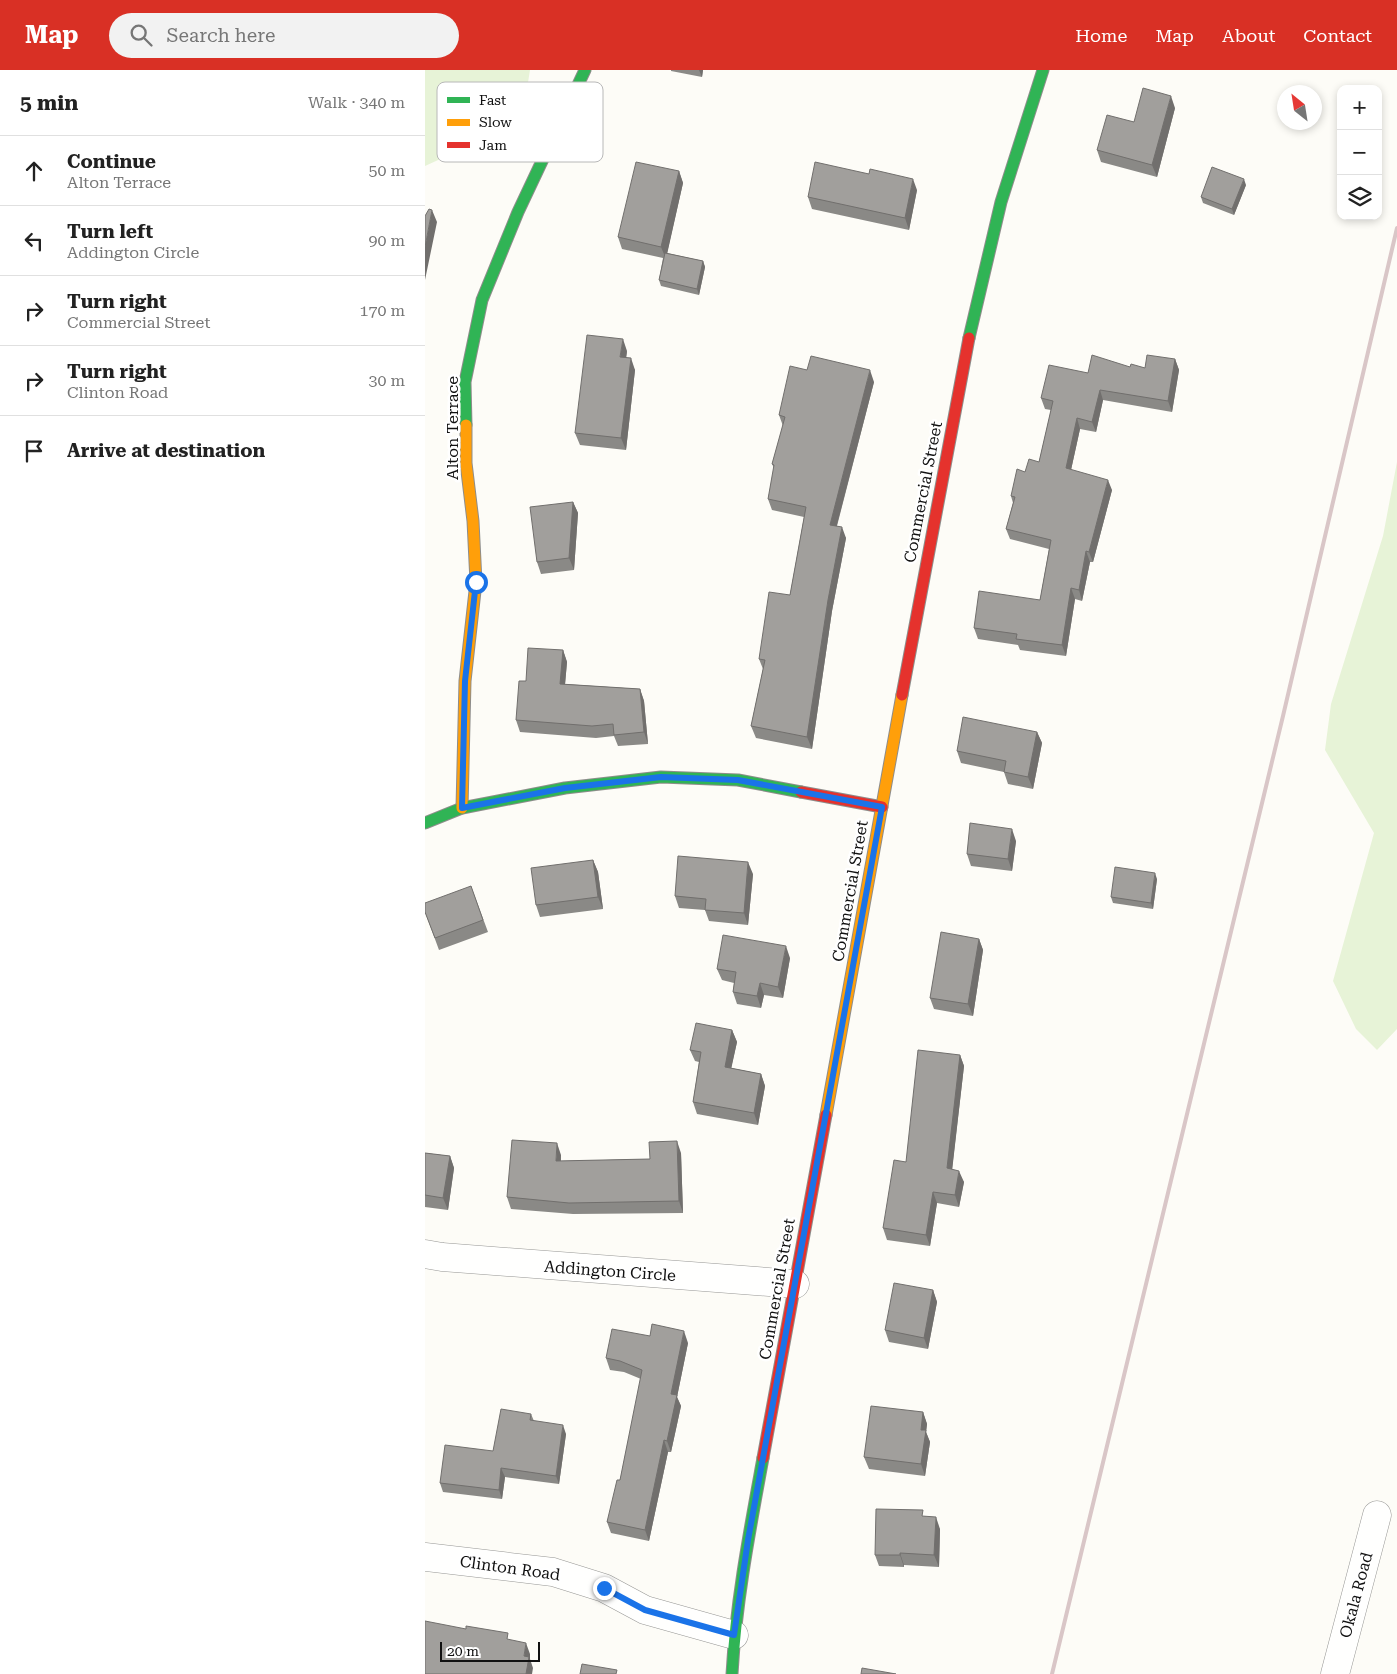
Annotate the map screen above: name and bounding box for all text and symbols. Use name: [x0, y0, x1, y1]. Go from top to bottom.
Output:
search box: [109, 13, 459, 58]
text: Map: [25, 21, 79, 49]
icon: search: [127, 21, 155, 49]
text: Search here: [167, 24, 275, 47]
text: Home: [1075, 25, 1127, 46]
text: Map: [1155, 25, 1194, 46]
text: About: [1222, 25, 1275, 46]
text: Contact: [1303, 25, 1372, 46]
legend: [437, 82, 603, 162]
north arrow: [1277, 85, 1322, 130]
map controls: [1337, 85, 1382, 220]
button: +: [1337, 85, 1382, 130]
text: 5 min: [20, 91, 78, 115]
text: Fast: [479, 92, 506, 108]
text: Walk · 340 m: [308, 93, 405, 112]
text: Slow: [479, 114, 512, 130]
button: −: [1337, 130, 1382, 175]
text: Jam: [479, 137, 507, 153]
text: Continue: [67, 150, 156, 173]
icon: ahead: [20, 157, 48, 185]
text: 50 m: [368, 161, 405, 180]
text: Alton Terrace: [67, 173, 171, 192]
button: layers: [1337, 175, 1382, 220]
text: Turn left: [67, 220, 153, 243]
icon: left: [20, 227, 48, 255]
text: 90 m: [368, 231, 405, 250]
text: Addington Circle: [67, 243, 199, 262]
text: Turn right: [67, 290, 167, 313]
icon: right: [20, 297, 48, 325]
text: 170 m: [359, 301, 405, 320]
text: Commercial Street: [67, 313, 210, 332]
text: Turn right: [67, 360, 167, 383]
icon: right: [20, 367, 48, 395]
text: 30 m: [368, 371, 405, 390]
street label: Alton Terrace: [443, 376, 462, 480]
text: Clinton Road: [67, 383, 168, 402]
street label: Commercial Street: [900, 420, 946, 564]
icon: arrive: [20, 437, 48, 465]
text: Arrive at destination: [67, 439, 265, 462]
route start: [465, 571, 488, 594]
street label: Commercial Street: [828, 819, 872, 963]
street label: Commercial Street: [755, 1217, 799, 1361]
street label: Addington Circle: [543, 1257, 677, 1285]
street label: Okala Road: [1335, 1550, 1377, 1640]
street label: Clinton Road: [459, 1552, 561, 1584]
route end: [593, 1577, 616, 1600]
scale bar: [440, 1639, 540, 1662]
text: 20 m: [447, 1643, 479, 1659]

